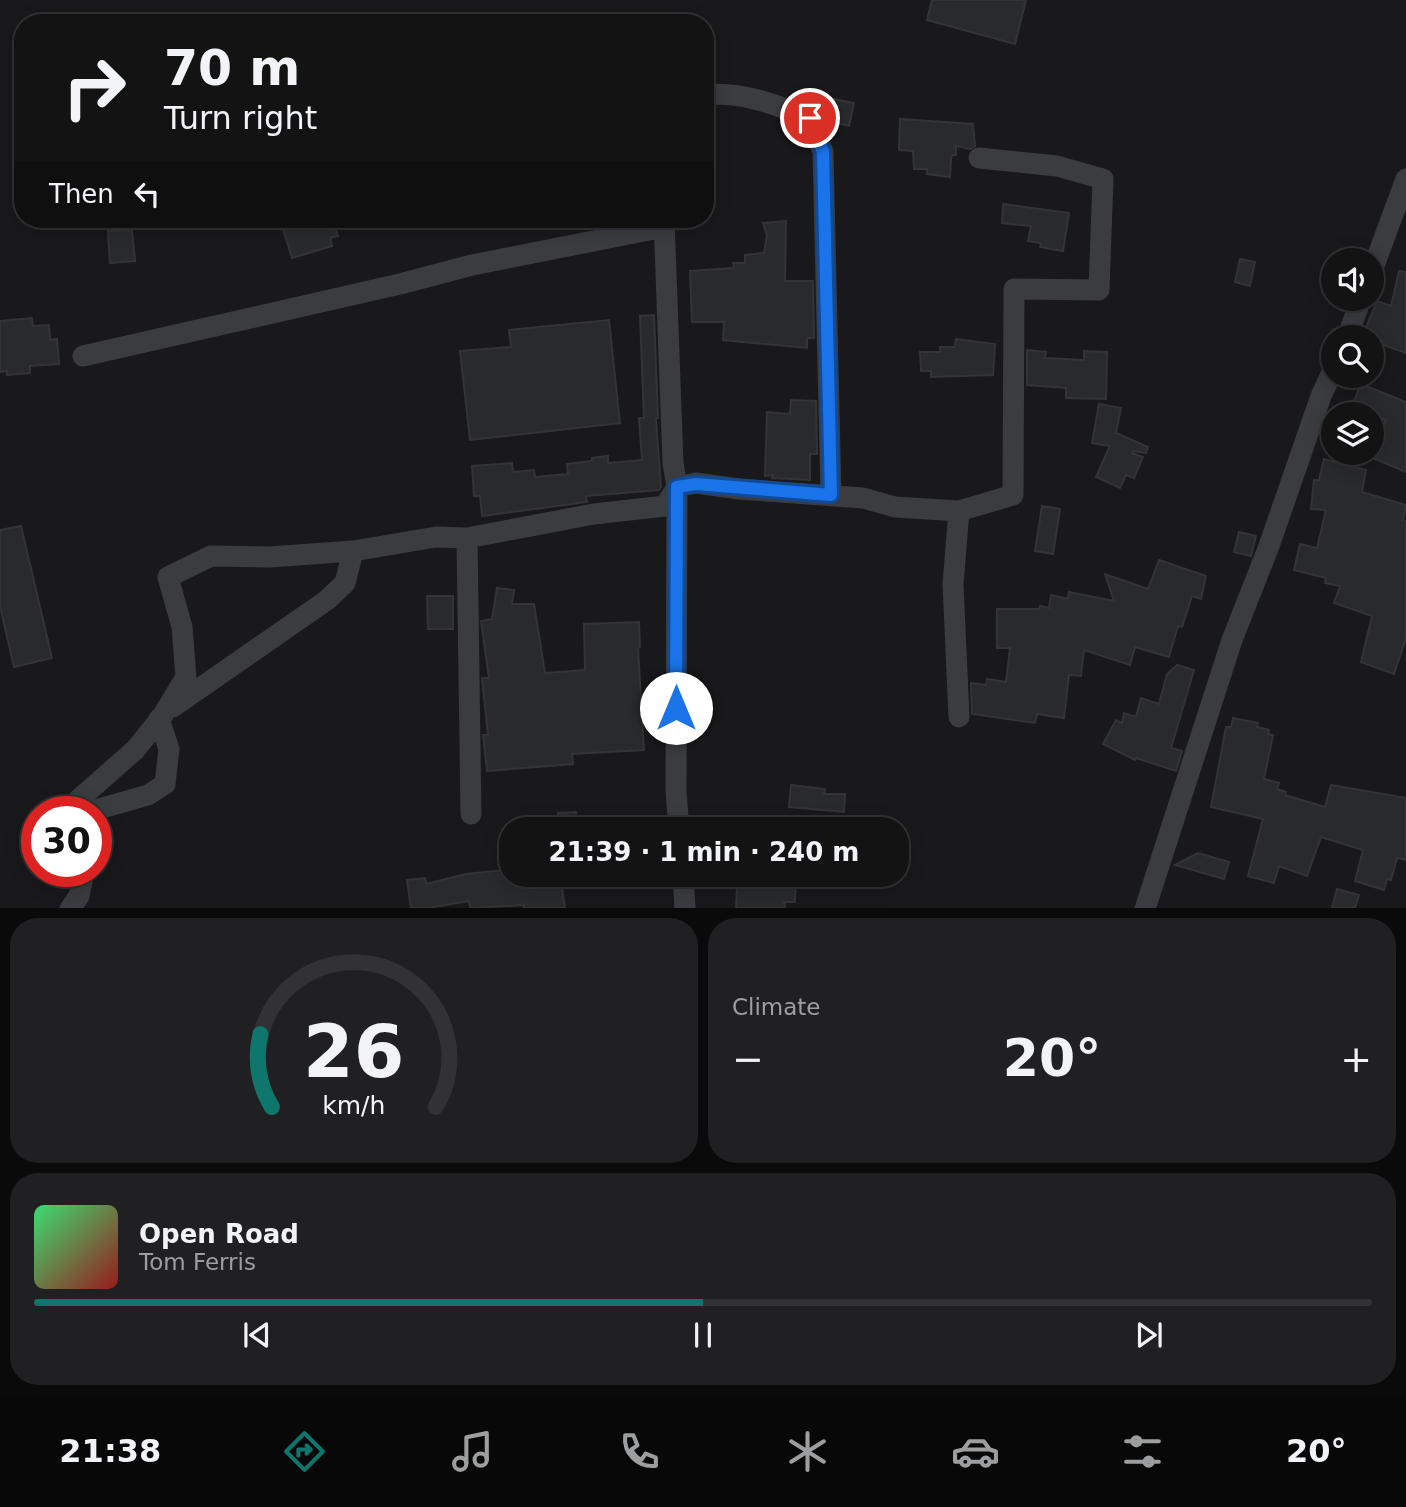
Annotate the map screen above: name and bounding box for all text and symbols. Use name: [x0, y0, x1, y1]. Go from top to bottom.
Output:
text: 70 m: [164, 40, 300, 97]
icon: right: [49, 42, 140, 133]
pin: [780, 88, 840, 148]
text: Turn right: [164, 99, 317, 137]
icon: arrive: [791, 99, 829, 137]
icon: left: [128, 175, 166, 213]
text: Then: [49, 179, 114, 209]
map controls: [1321, 248, 1384, 465]
button: sound: [1321, 248, 1384, 311]
button: search: [1321, 325, 1384, 388]
button: layers: [1321, 402, 1384, 465]
position arrow: [639, 671, 713, 745]
speed limit sign: 30: [21, 796, 112, 887]
text: 21:39 · 1 min · 240 m: [549, 837, 859, 867]
text: Climate: [732, 994, 821, 1020]
text: 26: [303, 1009, 405, 1094]
text: 20°: [1003, 1028, 1101, 1088]
text: −: [732, 1037, 764, 1081]
text: +: [1340, 1037, 1372, 1081]
text: km/h: [322, 1090, 386, 1119]
text: Open Road: [139, 1219, 299, 1249]
text: Tom Ferris: [139, 1249, 256, 1275]
icon: previous: [238, 1316, 276, 1354]
icon: pause: [684, 1316, 722, 1354]
icon: next: [1130, 1316, 1168, 1354]
icon: directions: [280, 1427, 329, 1476]
icon: music: [448, 1427, 497, 1476]
icon: phone: [615, 1427, 664, 1476]
icon: climate: [783, 1427, 832, 1476]
icon: car: [951, 1427, 1000, 1476]
icon: filters: [1118, 1427, 1167, 1476]
text: 21:38: [59, 1432, 161, 1470]
text: 20°: [1286, 1432, 1347, 1470]

